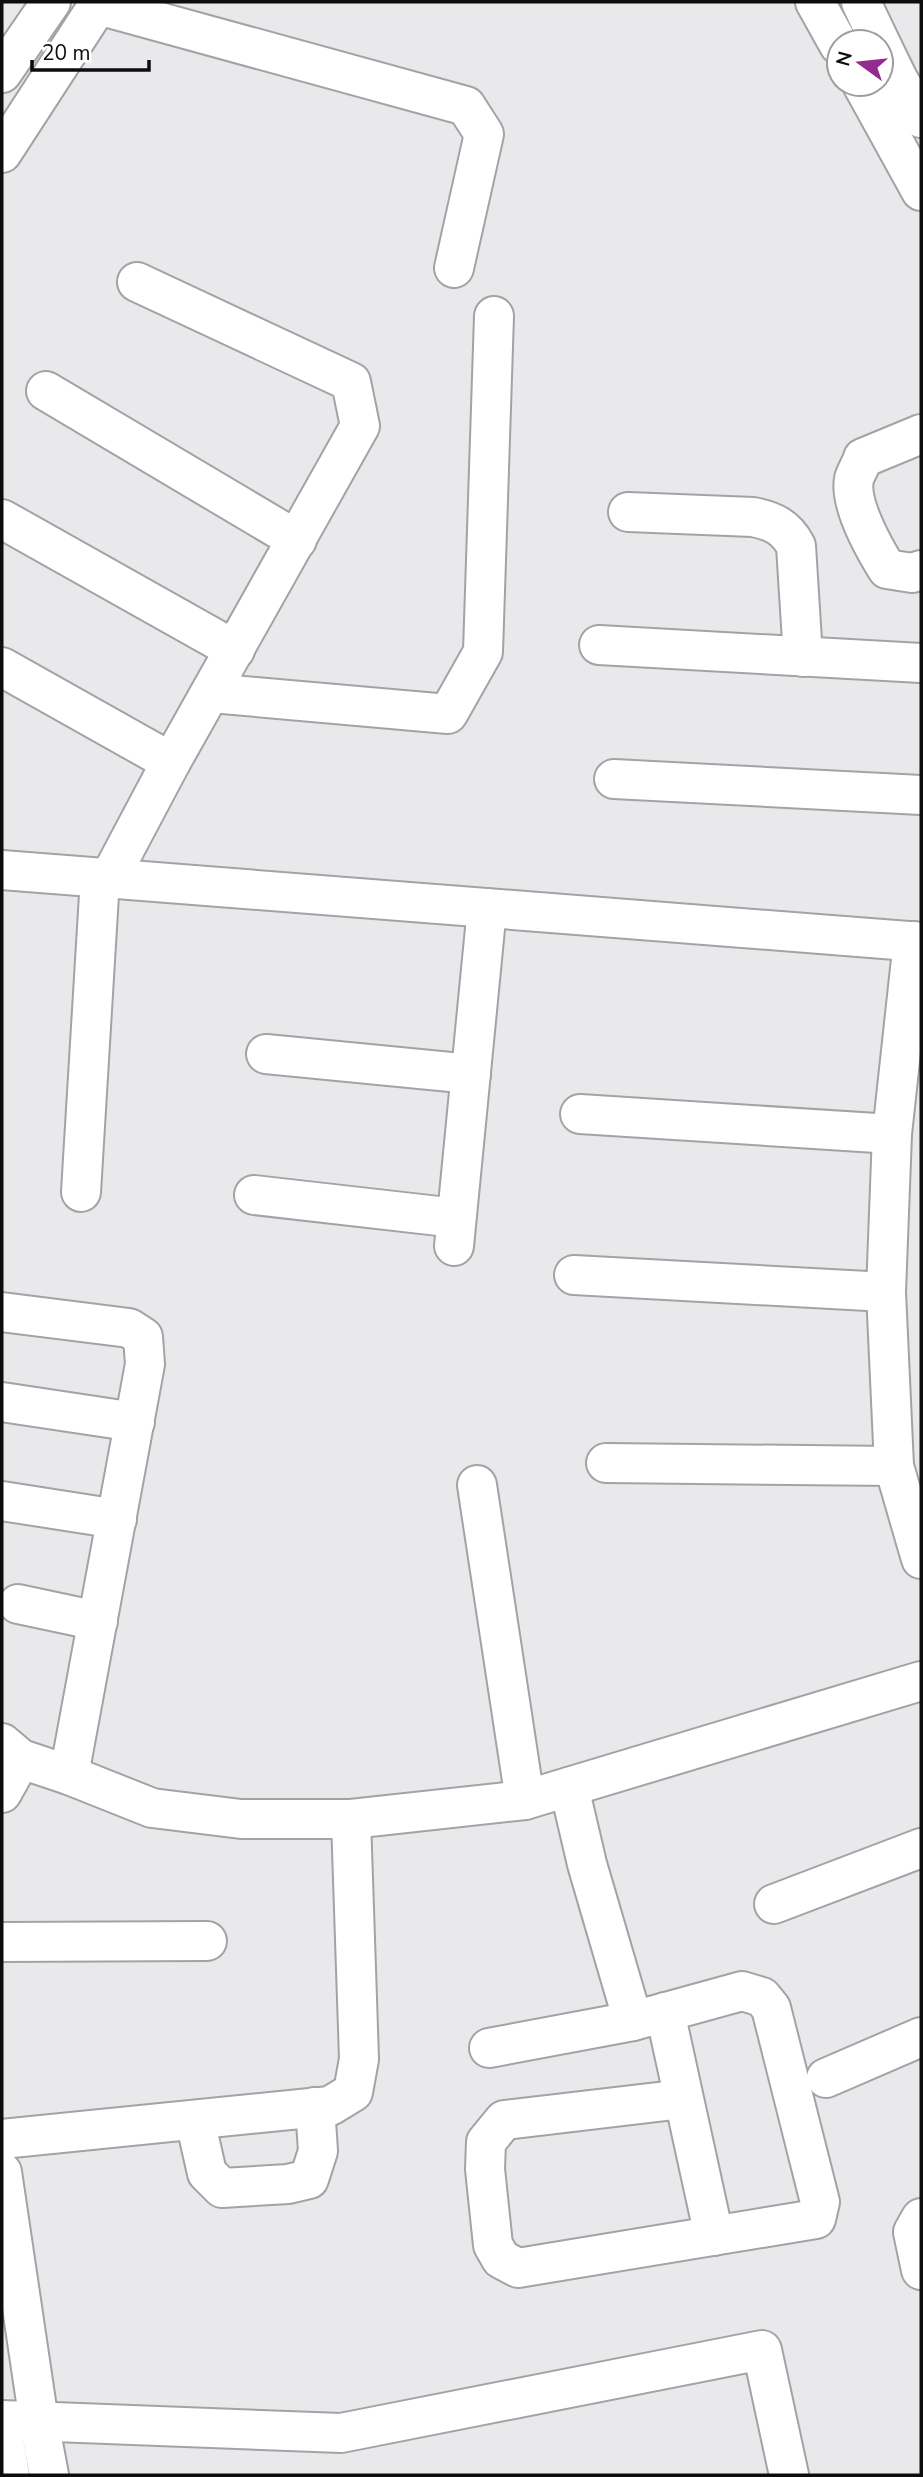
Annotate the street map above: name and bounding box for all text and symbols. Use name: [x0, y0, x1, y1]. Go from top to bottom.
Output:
scale bar: [32, 28, 149, 72]
north arrow: [825, 28, 895, 98]
text: 20 m: [42, 39, 91, 67]
text: N: [830, 49, 859, 69]

